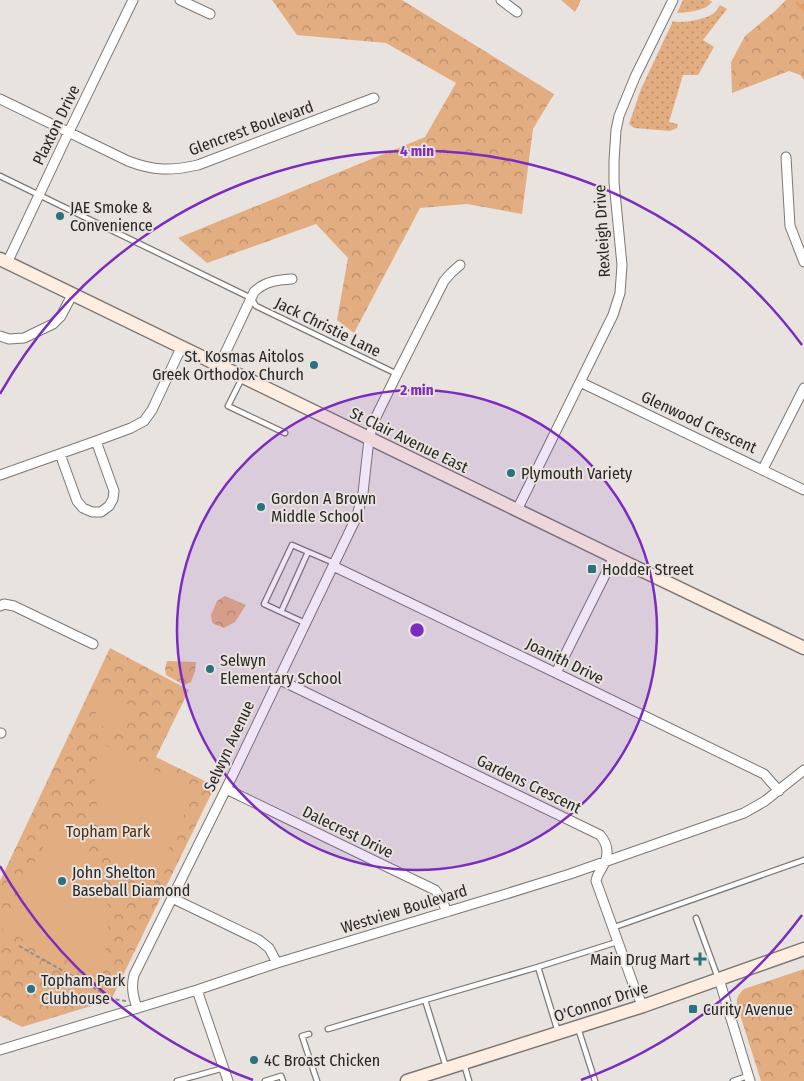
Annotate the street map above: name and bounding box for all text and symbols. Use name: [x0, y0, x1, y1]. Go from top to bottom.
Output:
street label: Plaxton Drive: [28, 82, 84, 168]
street label: Glencrest Boulevard: [186, 97, 316, 159]
text: 4 min: [400, 142, 434, 160]
street label: Rexleigh Drive: [590, 184, 614, 278]
place label: JAE Smoke & Convenience: [70, 198, 153, 235]
marker: JAE Smoke & Convenience: [54, 210, 66, 222]
street label: Jack Christie Lane: [272, 293, 384, 361]
place label: St. Kosmas Aitolos Greek Orthodox Church: [152, 347, 304, 384]
marker: St. Kosmas Aitolos Greek Orthodox Church: [308, 359, 320, 371]
text: 2 min: [399, 381, 434, 399]
street label: Glenwood Crescent: [638, 387, 760, 457]
street label: St Clair Avenue East: [347, 403, 472, 477]
place label: Plymouth Variety: [521, 464, 633, 483]
marker: Plymouth Variety: [505, 467, 517, 479]
place label: Gordon A Brown Middle School: [271, 489, 376, 526]
marker: Gordon A Brown Middle School: [255, 501, 267, 513]
place label: Hodder Street: [602, 560, 695, 579]
marker: Hodder Street: [586, 563, 598, 575]
centre of rings: [408, 621, 426, 639]
street label: Joanith Drive: [523, 634, 607, 688]
place label: Selwyn Elementary School: [220, 651, 342, 688]
marker: Selwyn Elementary School: [204, 663, 216, 675]
street label: Selwyn Avenue: [200, 698, 258, 794]
street label: Gardens Crescent: [474, 751, 585, 818]
street label: Dalecrest Drive: [300, 802, 396, 862]
park label: Topham Park: [66, 822, 151, 841]
place label: John Shelton Baseball Diamond: [72, 863, 190, 900]
marker: John Shelton Baseball Diamond: [56, 875, 68, 887]
street label: Westview Boulevard: [339, 881, 469, 937]
place label: Main Drug Mart: [590, 950, 691, 969]
marker: Main Drug Mart: [694, 953, 706, 965]
place label: Topham Park Clubhouse: [41, 971, 126, 1008]
street label: O'Connor Drive: [551, 978, 651, 1026]
marker: Topham Park Clubhouse: [25, 983, 37, 995]
place label: Curity Avenue: [703, 1000, 793, 1019]
marker: Curity Avenue: [687, 1003, 699, 1015]
place label: 4C Broast Chicken: [264, 1051, 380, 1070]
marker: 4C Broast Chicken: [248, 1054, 260, 1066]

